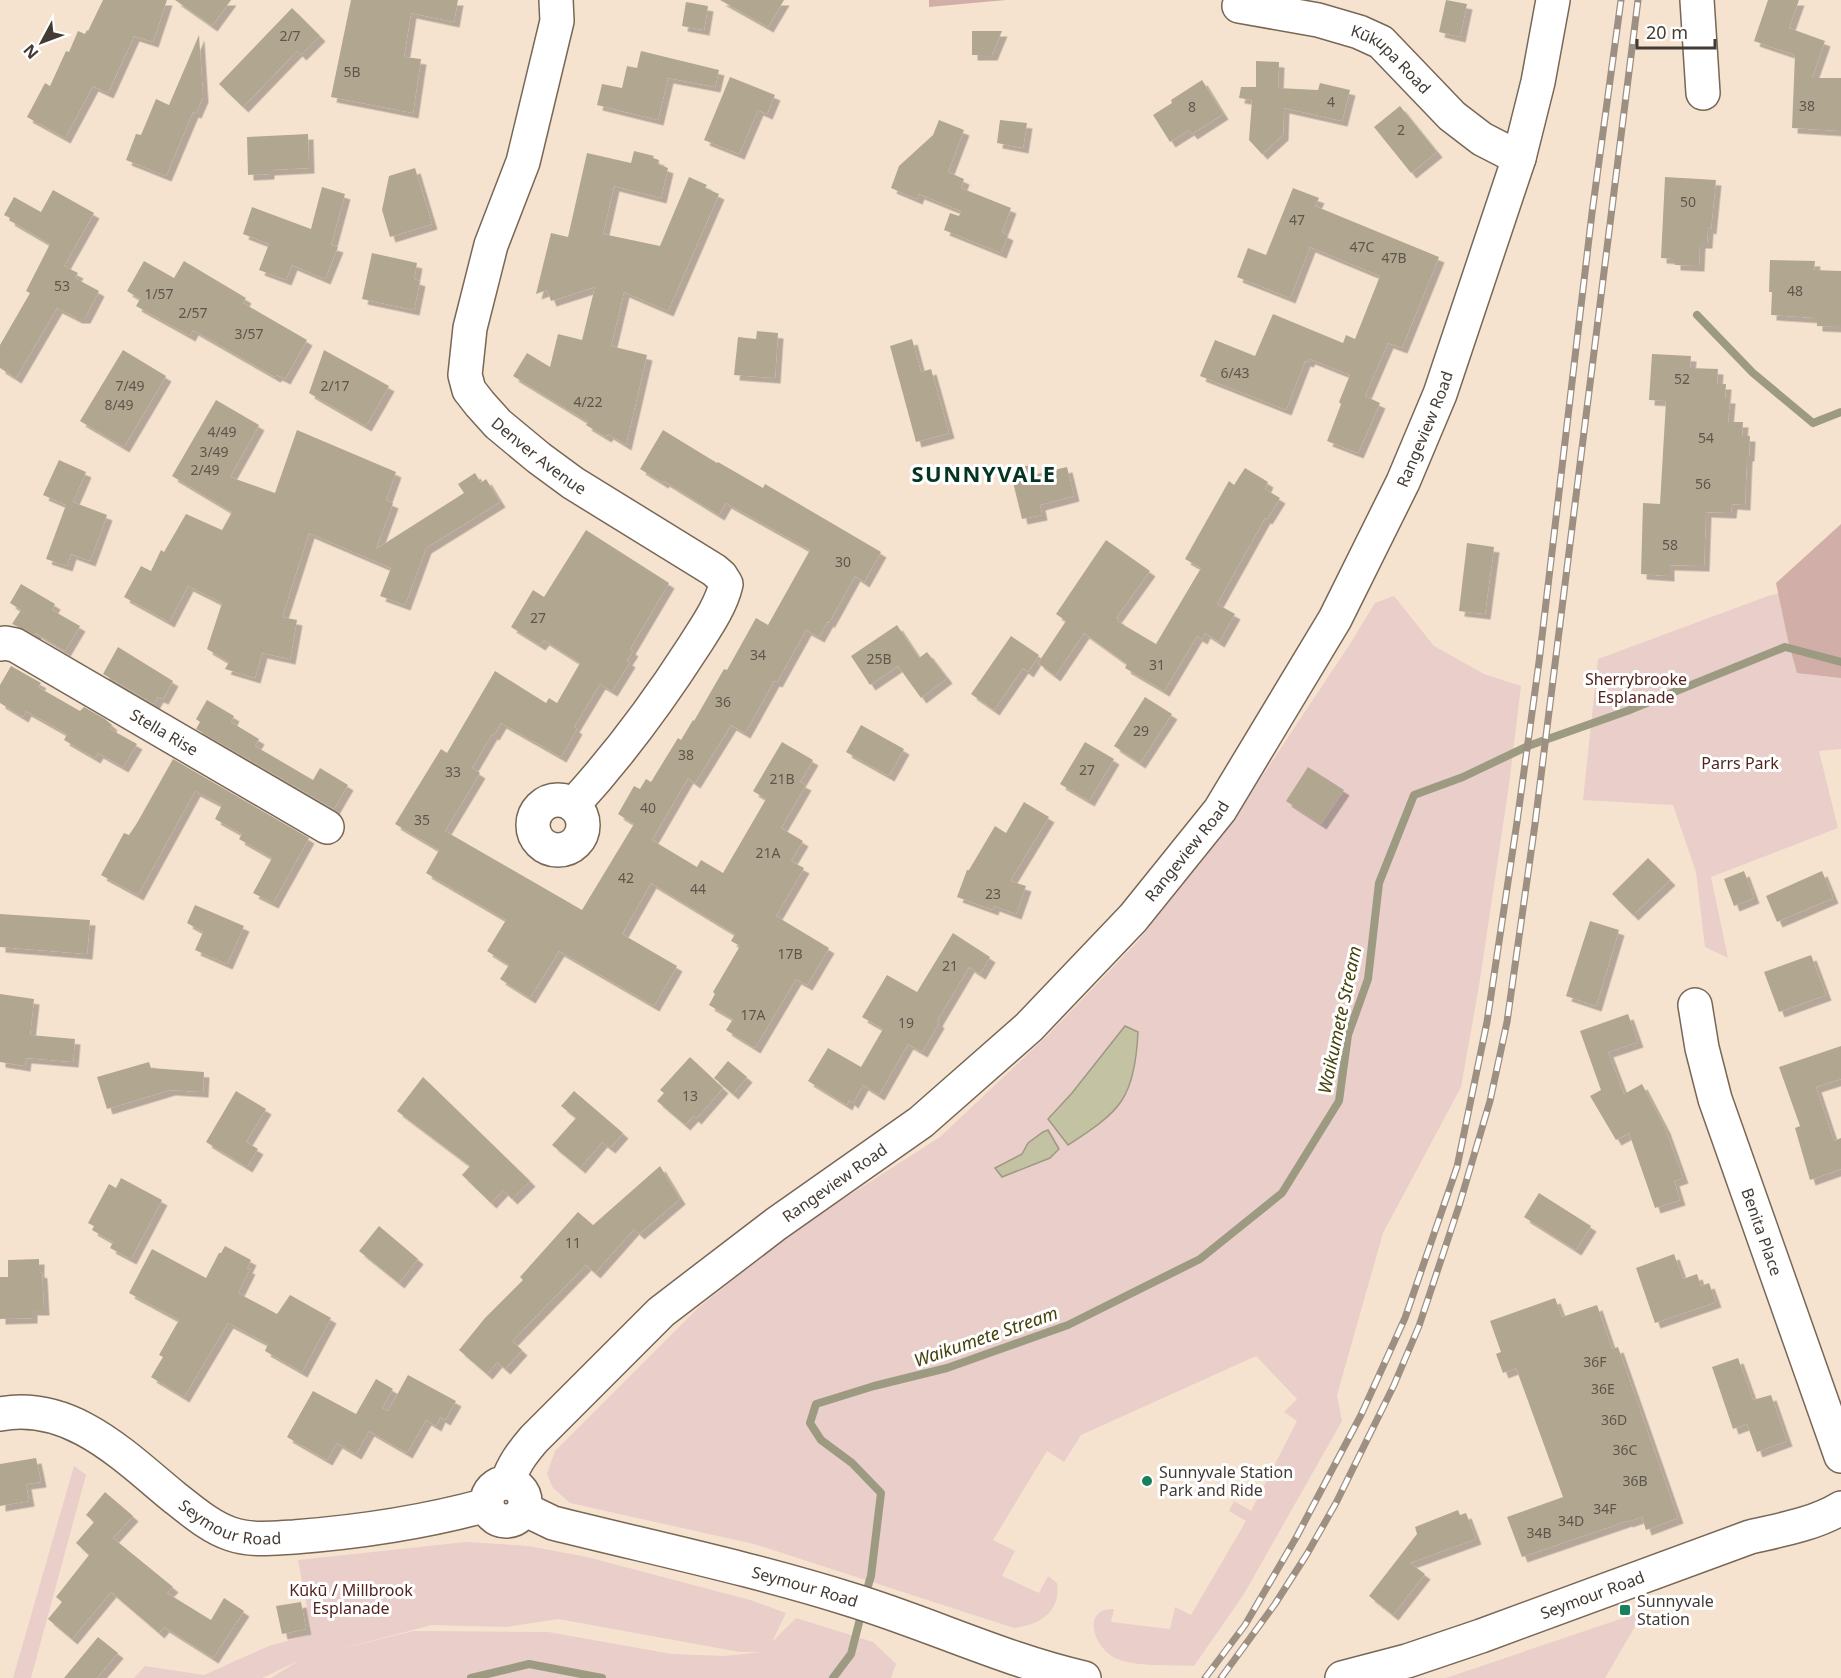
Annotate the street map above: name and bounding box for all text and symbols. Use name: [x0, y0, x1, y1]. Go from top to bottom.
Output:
north arrow: [12, 12, 72, 72]
scale bar: [1637, 12, 1715, 50]
street label: Kūkupa Road: [1348, 19, 1436, 98]
text: 20 m: [1646, 20, 1688, 44]
house number: 2/7: [279, 26, 301, 45]
text: N: [18, 40, 43, 64]
house number: 5B: [343, 62, 361, 81]
house number: 4: [1327, 92, 1335, 111]
house number: 38: [1799, 96, 1815, 115]
house number: 8: [1188, 97, 1196, 116]
house number: 2: [1397, 120, 1405, 139]
house number: 50: [1680, 192, 1696, 211]
house number: 47: [1289, 210, 1305, 229]
house number: 47C: [1350, 237, 1375, 256]
house number: 47B: [1381, 248, 1407, 267]
house number: 53: [54, 276, 70, 295]
house number: 48: [1787, 281, 1803, 300]
house number: 1/57: [144, 284, 174, 303]
house number: 2/57: [178, 303, 208, 322]
house number: 3/57: [234, 324, 264, 343]
house number: 6/43: [1220, 363, 1250, 382]
street label: Rangeview Road: [1391, 368, 1458, 490]
house number: 52: [1674, 369, 1690, 388]
house number: 7/49: [115, 376, 145, 395]
house number: 2/17: [320, 376, 350, 395]
house number: 4/22: [573, 392, 603, 411]
house number: 8/49: [104, 395, 134, 414]
street label: Denver Avenue: [487, 412, 591, 500]
house number: 4/49: [207, 422, 237, 441]
house number: 54: [1698, 428, 1714, 447]
house number: 3/49: [199, 442, 229, 461]
district label: SUNNYVALE: [911, 458, 1057, 488]
house number: 2/49: [190, 460, 220, 479]
house number: 56: [1695, 474, 1711, 493]
house number: 58: [1662, 535, 1678, 554]
house number: 30: [835, 552, 851, 571]
house number: 27: [530, 608, 546, 627]
house number: 34: [750, 645, 766, 664]
house number: 25B: [866, 649, 892, 668]
house number: 31: [1149, 655, 1165, 674]
park label: Sherrybrooke Esplanade: [1585, 668, 1687, 708]
house number: 36: [715, 692, 731, 711]
street label: Stella Rise: [126, 703, 202, 761]
house number: 29: [1133, 721, 1149, 740]
house number: 38: [678, 745, 694, 764]
park label: Parrs Park: [1701, 752, 1779, 774]
house number: 27: [1079, 760, 1095, 779]
house number: 33: [445, 762, 461, 781]
house number: 21B: [769, 769, 795, 788]
street label: Rangeview Road: [1140, 797, 1234, 906]
house number: 40: [640, 798, 656, 817]
house number: 35: [414, 810, 430, 829]
house number: 21A: [756, 843, 781, 862]
house number: 42: [618, 868, 634, 887]
house number: 44: [690, 879, 706, 898]
house number: 23: [985, 884, 1001, 903]
house number: 17B: [777, 944, 803, 963]
water label: Waikumete Stream: [1312, 944, 1366, 1096]
house number: 21: [942, 956, 958, 975]
house number: 17A: [741, 1005, 766, 1024]
house number: 19: [898, 1013, 914, 1032]
house number: 13: [682, 1086, 698, 1105]
street label: Rangeview Road: [778, 1138, 891, 1227]
street label: Benita Place: [1736, 1185, 1788, 1279]
house number: 11: [565, 1233, 581, 1252]
water label: Waikumete Stream: [911, 1300, 1061, 1372]
house number: 36F: [1583, 1352, 1607, 1371]
house number: 36E: [1591, 1379, 1615, 1398]
house number: 36D: [1601, 1410, 1627, 1429]
house number: 36C: [1613, 1440, 1638, 1459]
place label: Sunnyvale Station Park and Ride: [1159, 1461, 1293, 1501]
house number: 36B: [1622, 1471, 1648, 1490]
marker: Sunnyvale Station Park and Ride: [1140, 1474, 1154, 1488]
street label: Seymour Road: [174, 1494, 282, 1550]
house number: 34F: [1593, 1499, 1617, 1518]
house number: 34D: [1558, 1511, 1584, 1530]
house number: 34B: [1526, 1523, 1552, 1542]
street label: Seymour Road: [749, 1561, 861, 1612]
street label: Seymour Road: [1537, 1566, 1648, 1624]
park label: Kūkū / Millbrook Esplanade: [289, 1579, 413, 1619]
place label: Sunnyvale Station: [1637, 1590, 1714, 1630]
marker: Sunnyvale Station: [1618, 1603, 1632, 1617]

